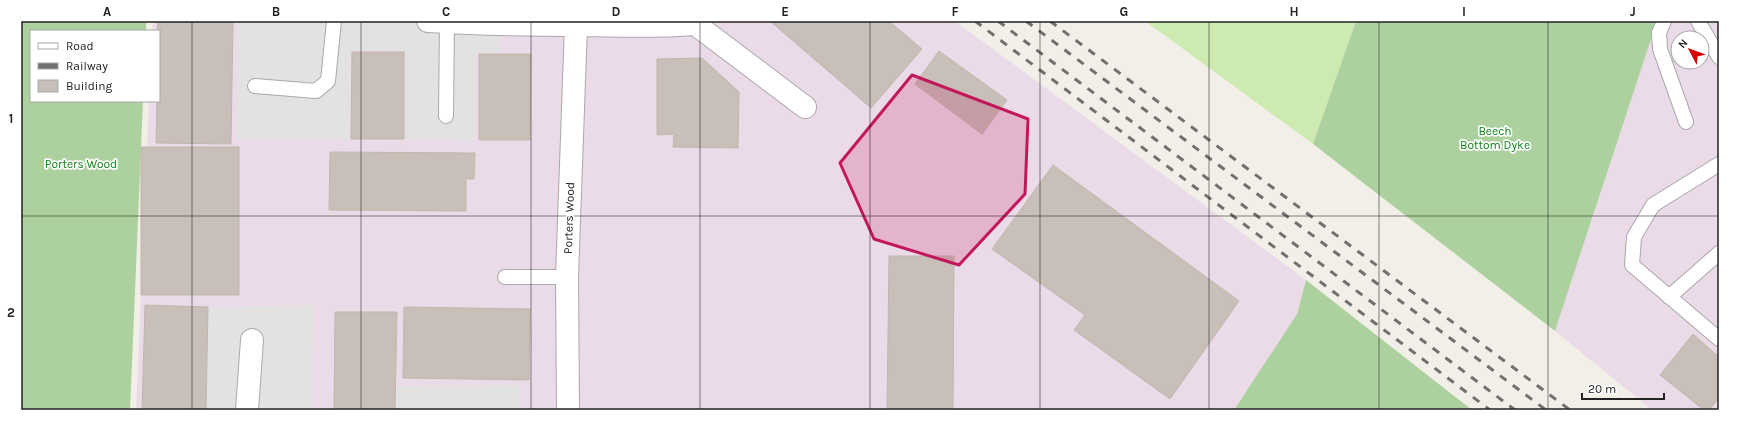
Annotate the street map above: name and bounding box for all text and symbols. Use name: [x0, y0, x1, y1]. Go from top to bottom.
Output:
text: A: [103, 4, 111, 19]
text: B: [272, 4, 280, 19]
text: C: [442, 4, 450, 19]
text: D: [612, 4, 621, 19]
text: E: [781, 4, 789, 19]
text: F: [951, 4, 959, 19]
text: G: [1120, 4, 1128, 19]
text: H: [1289, 4, 1299, 19]
text: I: [1462, 4, 1466, 19]
text: J: [1630, 4, 1636, 19]
legend: [30, 30, 160, 102]
north arrow: [1670, 30, 1710, 70]
text: N: [1675, 37, 1690, 51]
text: Road: [66, 39, 94, 53]
text: Railway: [66, 59, 108, 73]
text: Building: [66, 79, 113, 93]
text: 1: [9, 111, 13, 126]
park label: Beech Bottom Dyke: [1460, 124, 1530, 152]
park label: Porters Wood: [45, 157, 117, 171]
street label: Porters Wood: [561, 182, 577, 254]
text: 2: [7, 305, 15, 320]
scale bar: [1582, 375, 1664, 401]
text: 20 m: [1588, 382, 1616, 396]

